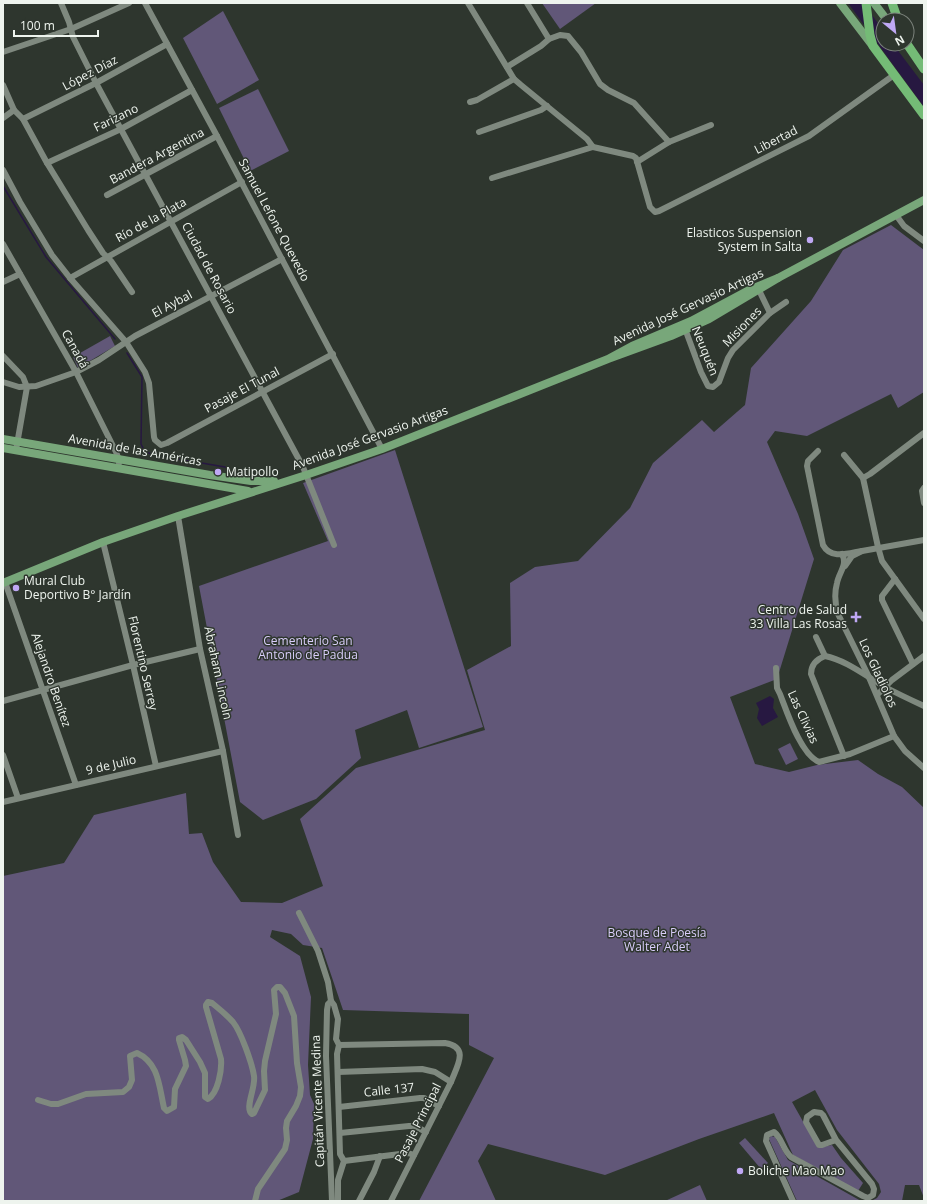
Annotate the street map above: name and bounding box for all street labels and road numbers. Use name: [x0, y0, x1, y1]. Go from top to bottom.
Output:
street label: López Díaz: [59, 51, 121, 94]
street label: Farizano: [91, 99, 141, 136]
street label: Libertad: [751, 121, 800, 158]
street label: Bandera Argentina: [106, 123, 207, 188]
street label: Samuel Lefone Quevedo: [235, 155, 314, 284]
street label: Río de la Plata: [112, 193, 189, 246]
street label: Ciudad de Rosario: [178, 219, 241, 317]
street label: Avenida José Gervasio Artigas: [610, 264, 766, 349]
street label: El Aybal: [149, 286, 195, 321]
street label: Misiones: [718, 303, 765, 350]
street label: Neuquén: [688, 324, 723, 378]
street label: Canadá: [58, 326, 93, 371]
street label: Pasaje El Tunal: [201, 363, 282, 417]
street label: Avenida José Gervasio Artigas: [290, 401, 450, 474]
street label: Avenida de las Américas: [67, 429, 203, 470]
street label: Florentino Serrey: [124, 614, 163, 713]
street label: Abraham Lincoln: [200, 625, 237, 721]
street label: Alejandro Benítez: [27, 630, 76, 730]
street label: Los Gladiolos: [855, 636, 902, 710]
street label: Las Clivias: [784, 687, 823, 746]
street label: 9 de Julio: [84, 750, 138, 779]
street label: Capitán Vicente Medina: [307, 1035, 328, 1167]
street label: Calle 137: [363, 1078, 415, 1101]
street label: Pasaje Principal: [390, 1080, 445, 1166]

